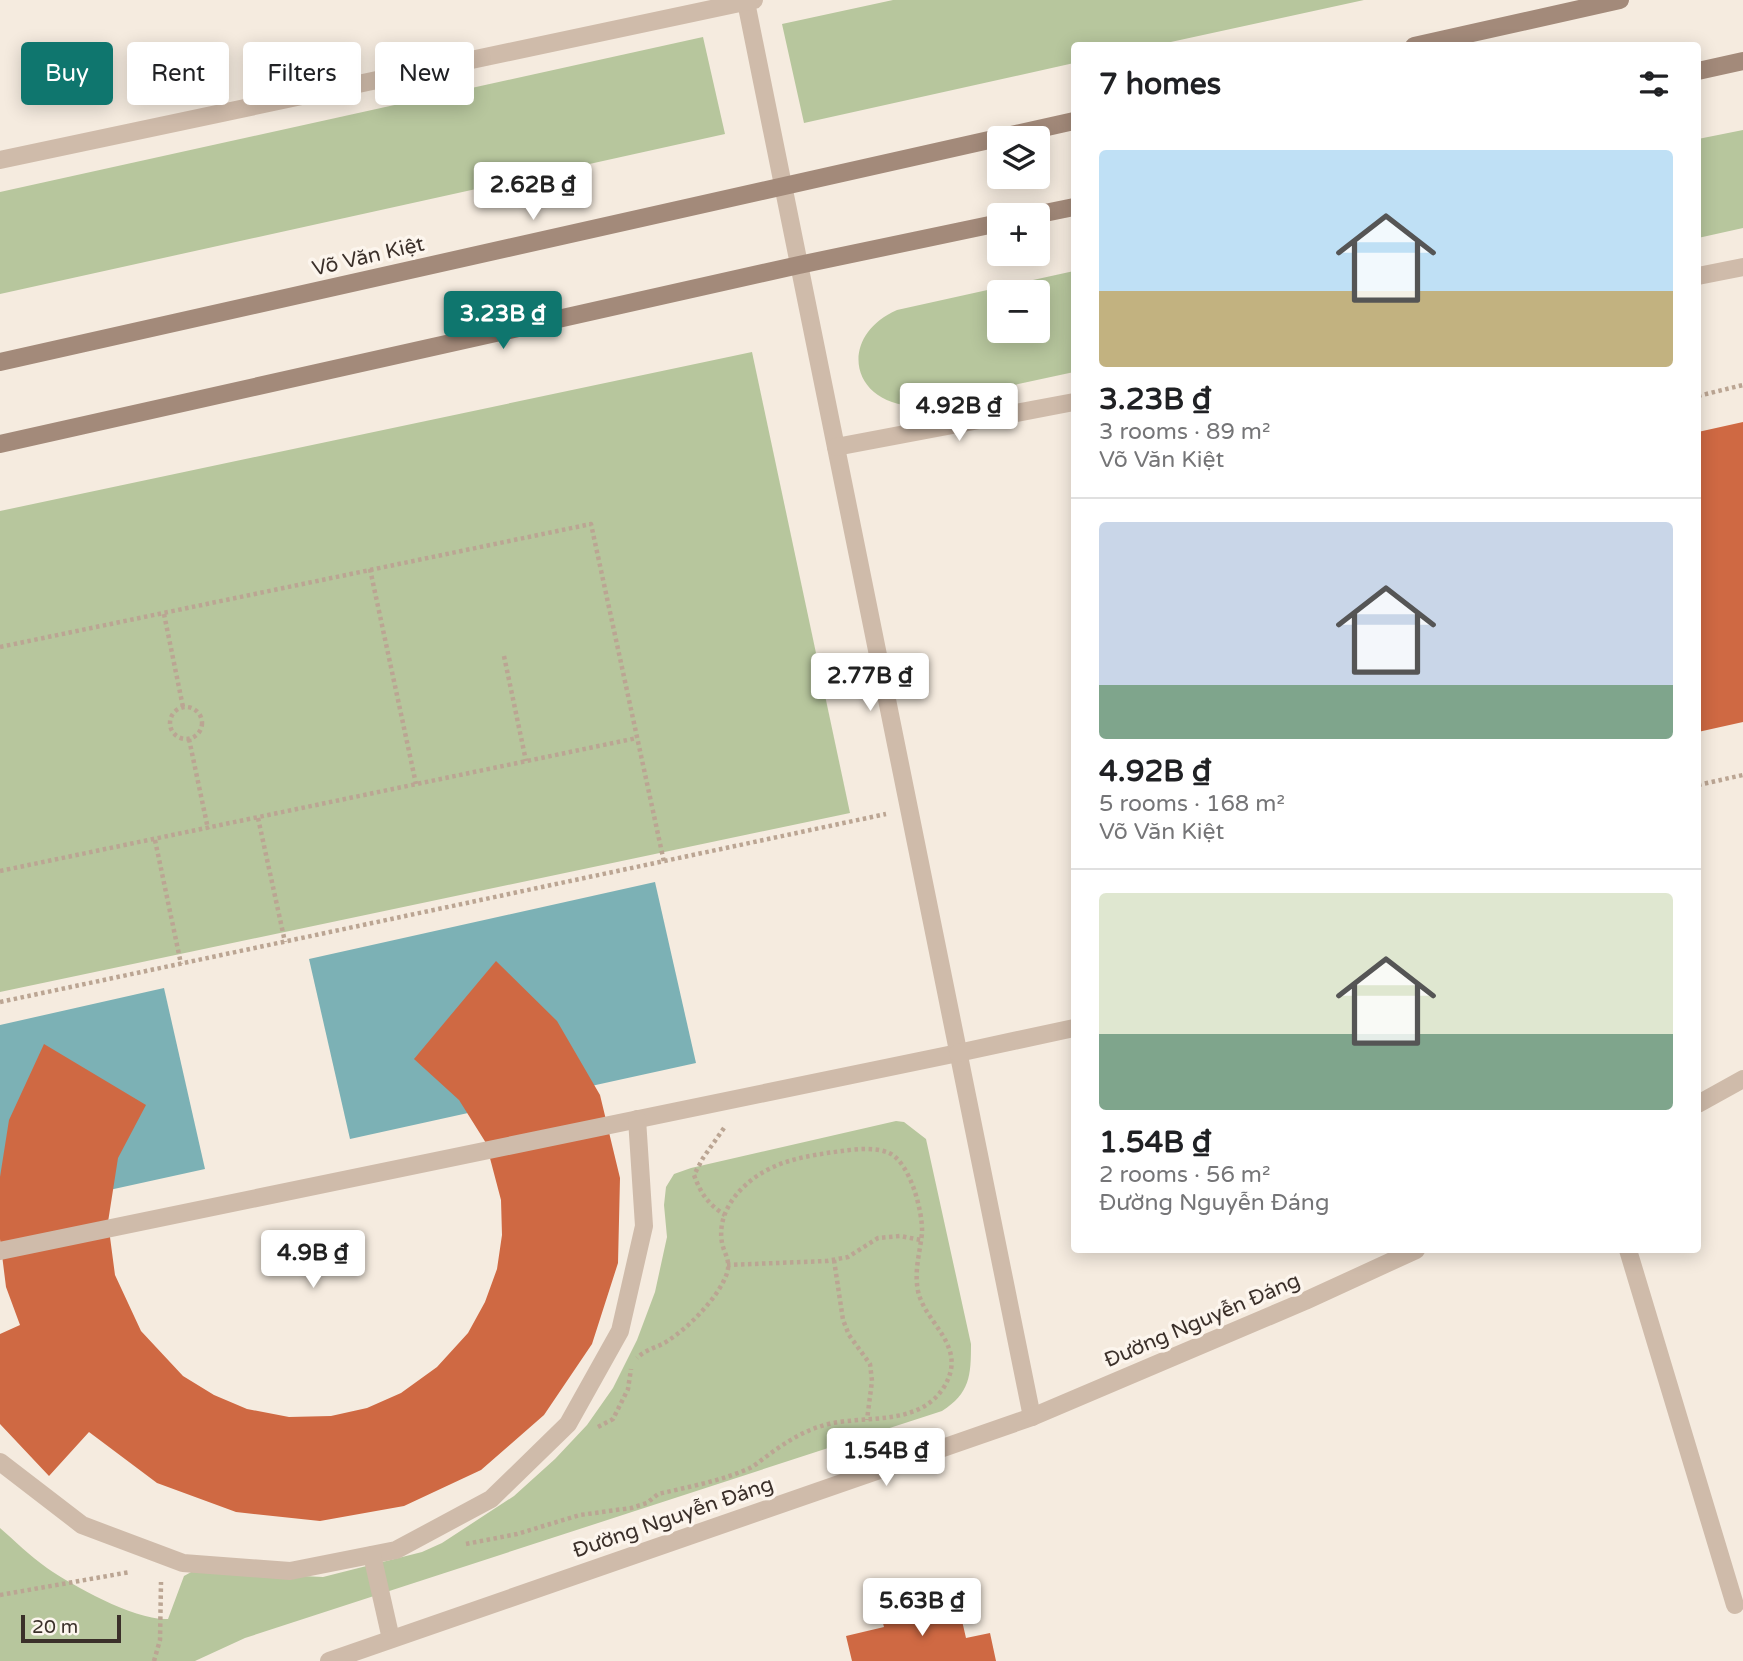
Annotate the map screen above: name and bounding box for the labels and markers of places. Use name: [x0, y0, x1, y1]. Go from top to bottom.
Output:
pin: 2.62B ₫: [468, 162, 598, 222]
pin: 3.23B ₫: [438, 292, 568, 351]
pin: 4.92B ₫: [894, 384, 1024, 443]
pin: 2.77B ₫: [805, 654, 935, 713]
pin: 4.9B ₫: [256, 1230, 370, 1290]
pin: 1.54B ₫: [821, 1428, 951, 1488]
pin: 5.63B ₫: [857, 1578, 987, 1638]

